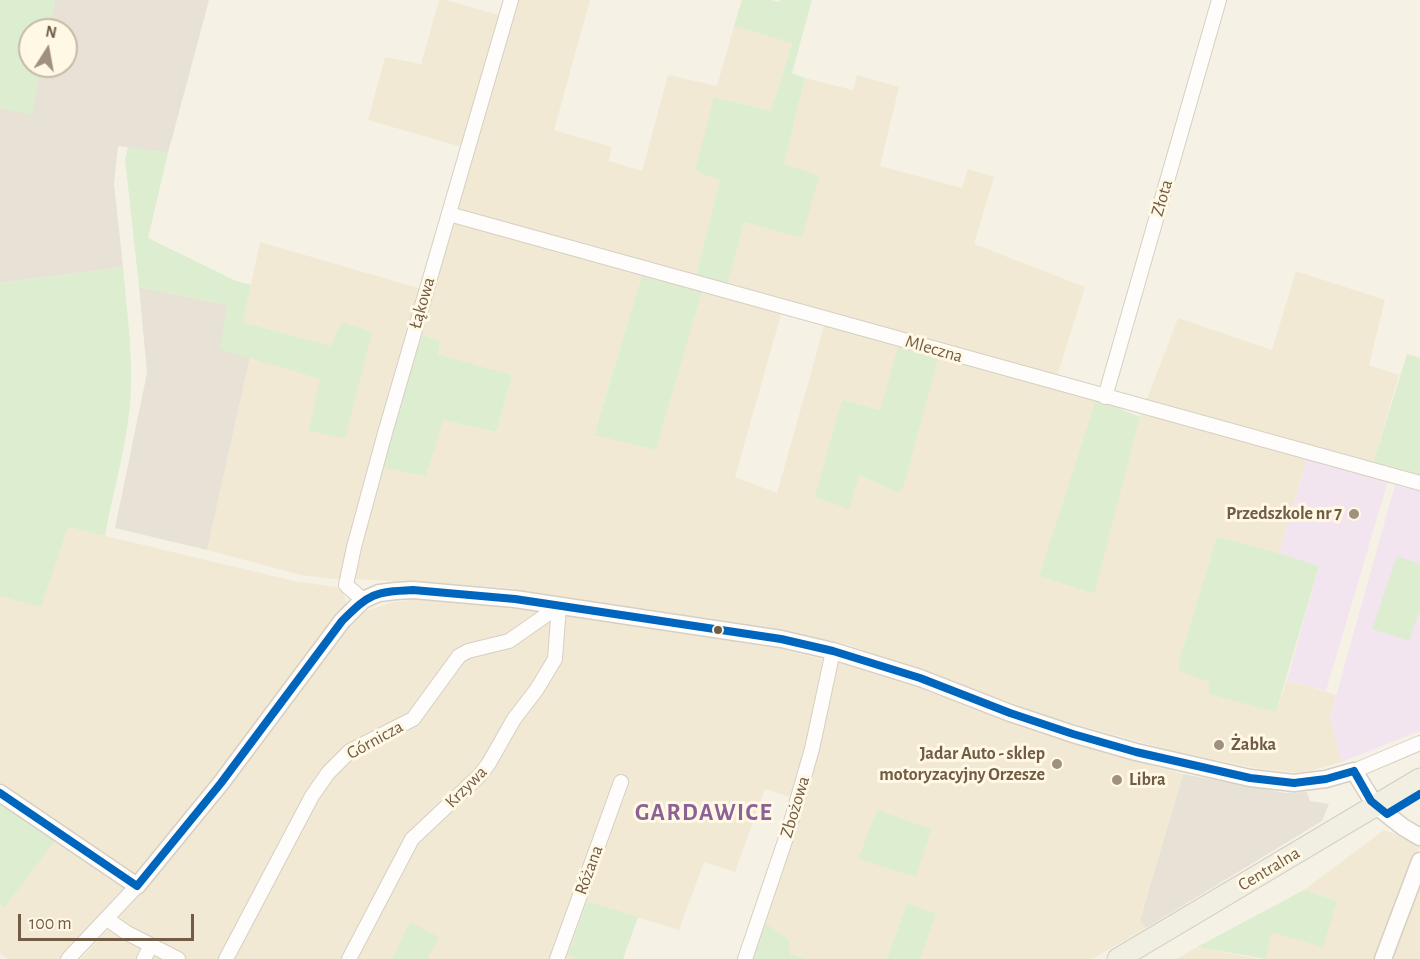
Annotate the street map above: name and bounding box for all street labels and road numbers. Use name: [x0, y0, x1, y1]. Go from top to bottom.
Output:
street label: Złota: [1147, 177, 1177, 219]
street label: Łąkowa: [404, 275, 440, 331]
street label: Mleczna: [903, 331, 965, 367]
street label: Górnicza: [343, 716, 407, 764]
street label: Krzywa: [440, 761, 492, 813]
street label: Zbożowa: [775, 774, 815, 840]
street label: Różana: [570, 842, 608, 898]
street label: Centralna: [1234, 842, 1304, 896]

